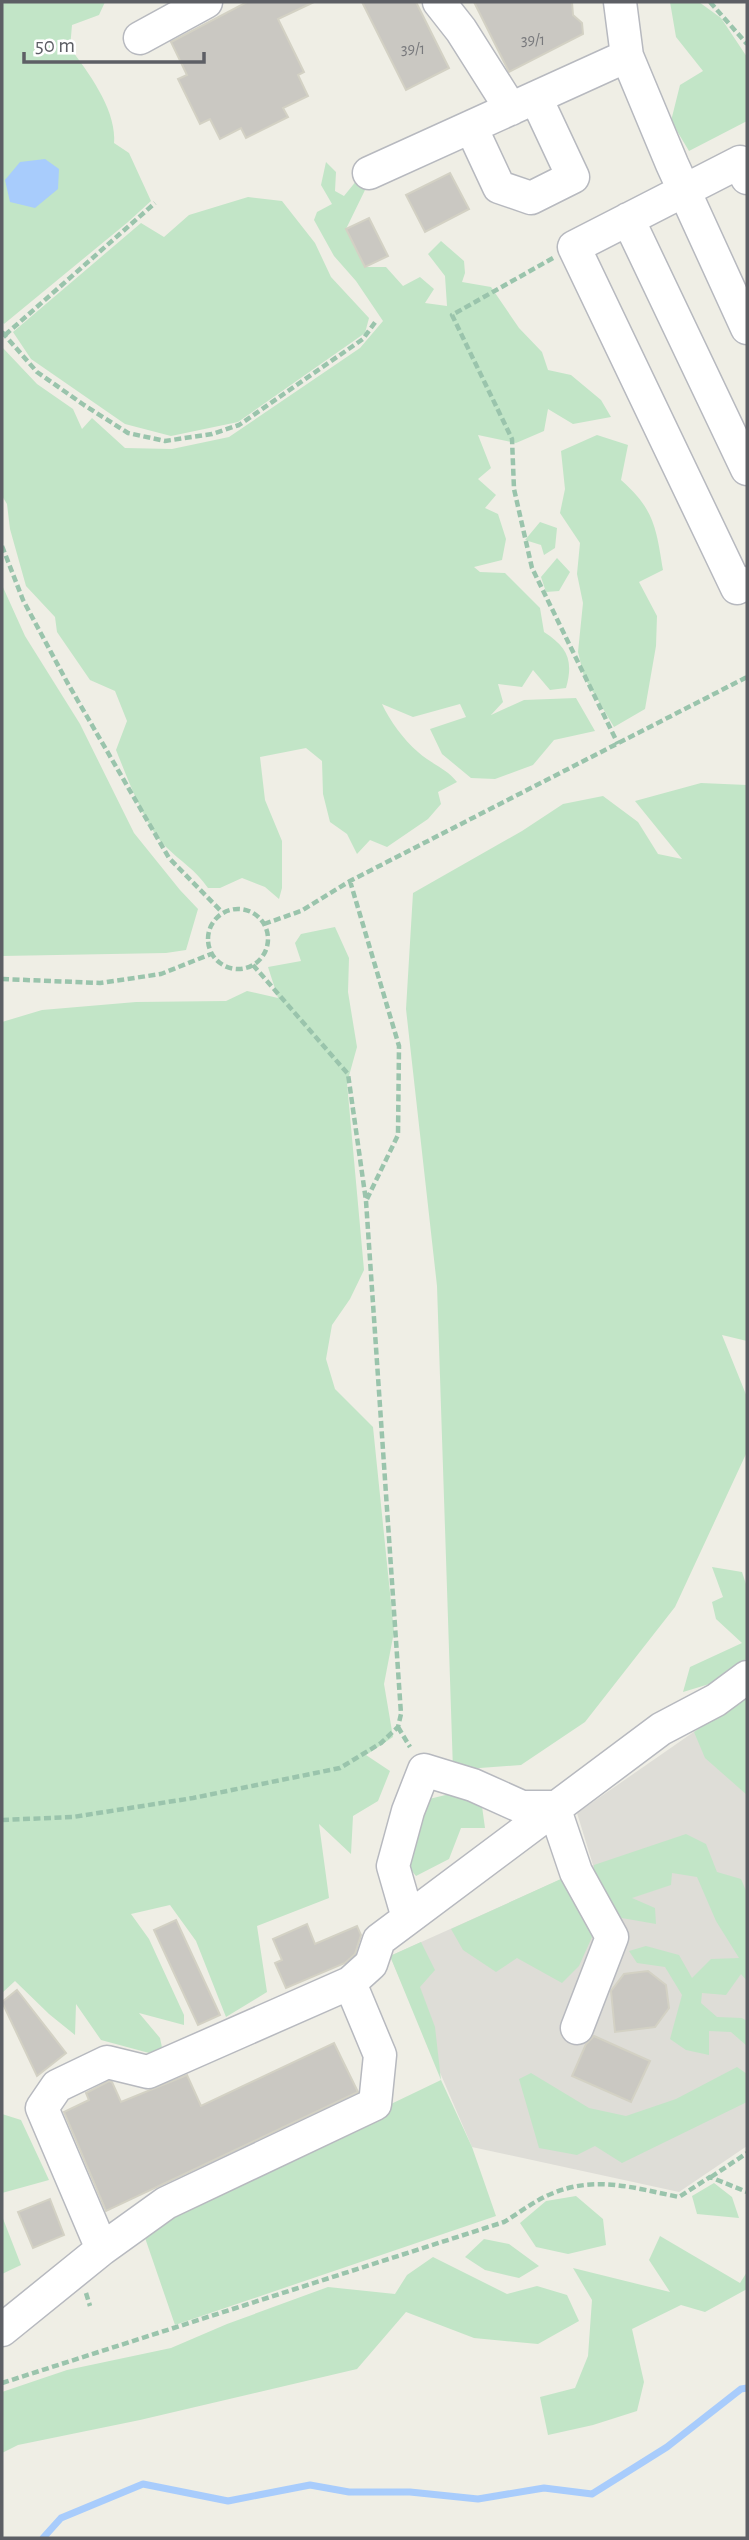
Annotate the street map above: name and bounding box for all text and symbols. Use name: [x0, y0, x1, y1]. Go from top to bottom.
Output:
scale bar: [24, 21, 205, 65]
house number: 39/1: [521, 32, 545, 48]
text: 50 m: [35, 35, 75, 56]
house number: 39/1: [401, 41, 425, 57]

